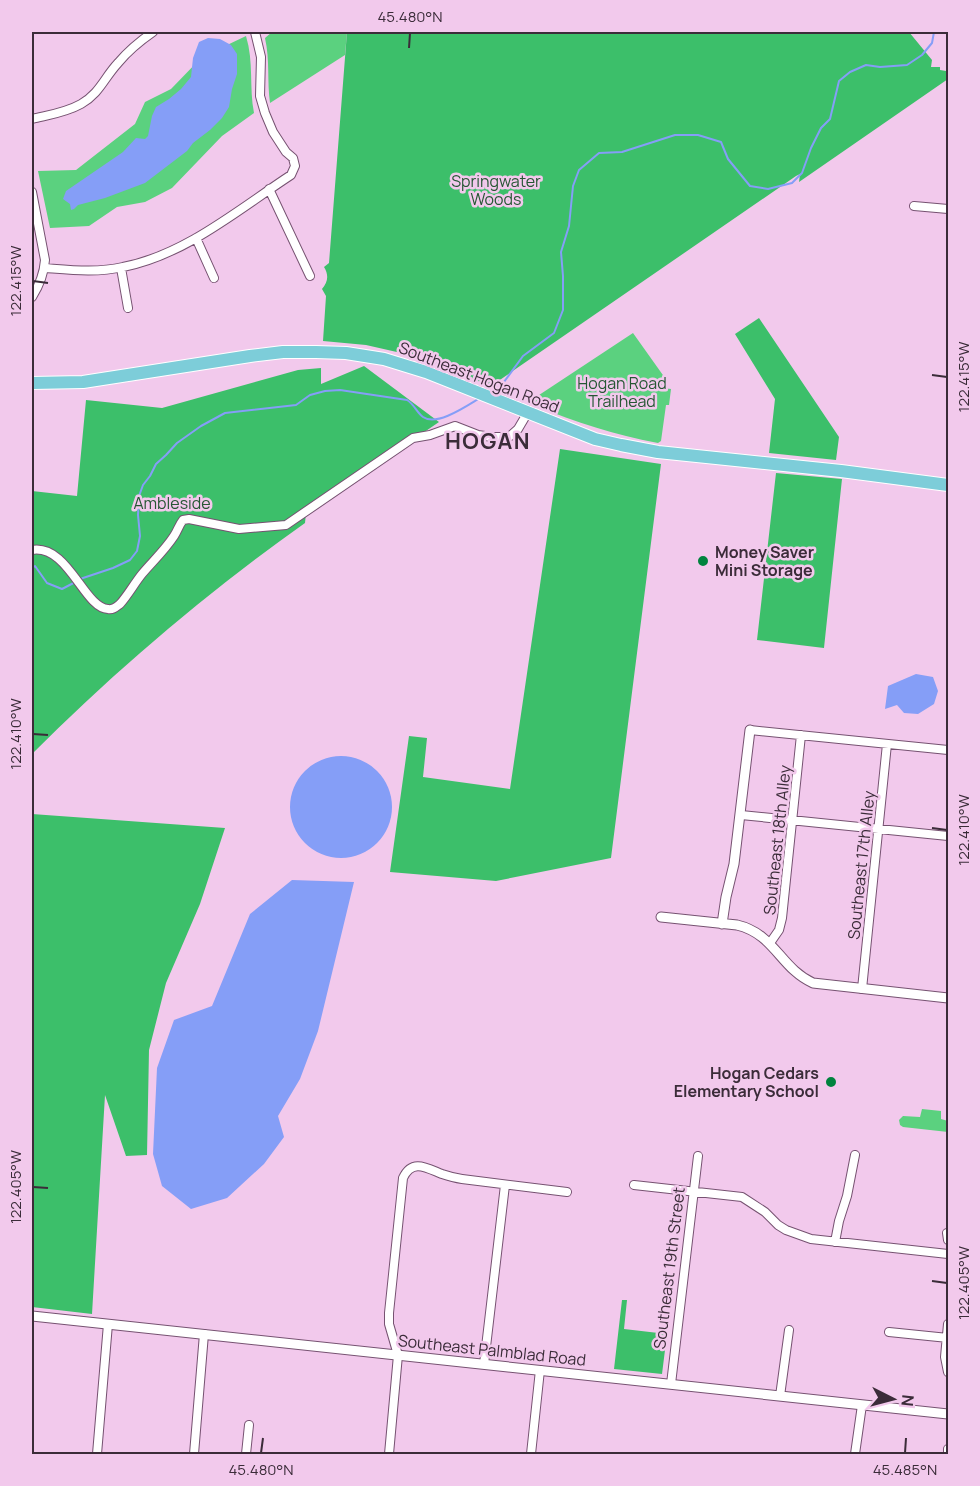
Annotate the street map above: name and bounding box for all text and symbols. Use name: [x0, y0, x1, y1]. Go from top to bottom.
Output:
text: 45.480°N: [377, 6, 443, 27]
park label: Springwater Woods: [451, 170, 541, 210]
text: 122.415°W: [5, 246, 26, 316]
street label: Southeast Hogan Road: [396, 336, 562, 418]
text: 122.415°W: [953, 342, 974, 412]
park label: Hogan Road Trailhead: [577, 372, 667, 412]
district label: HOGAN: [445, 426, 531, 456]
park label: Ambleside: [133, 492, 211, 514]
place label: Money Saver Mini Storage: [715, 541, 814, 581]
marker: Money Saver Mini Storage: [696, 554, 710, 568]
text: 122.410°W: [5, 698, 26, 770]
street label: Southeast 18th Alley: [758, 763, 796, 916]
street label: Southeast 17th Alley: [842, 789, 880, 940]
text: 122.410°W: [953, 794, 974, 866]
place label: Hogan Cedars Elementary School: [674, 1062, 819, 1102]
marker: Hogan Cedars Elementary School: [824, 1075, 838, 1089]
text: 122.405°W: [5, 1150, 26, 1224]
street label: Southeast 19th Street: [648, 1186, 690, 1350]
text: 122.405°W: [953, 1246, 974, 1320]
street label: Southeast Palmblad Road: [397, 1329, 587, 1371]
north arrow: [863, 1369, 923, 1429]
text: N: [896, 1394, 919, 1407]
text: 45.480°N: [228, 1459, 294, 1480]
text: 45.485°N: [873, 1459, 937, 1480]

